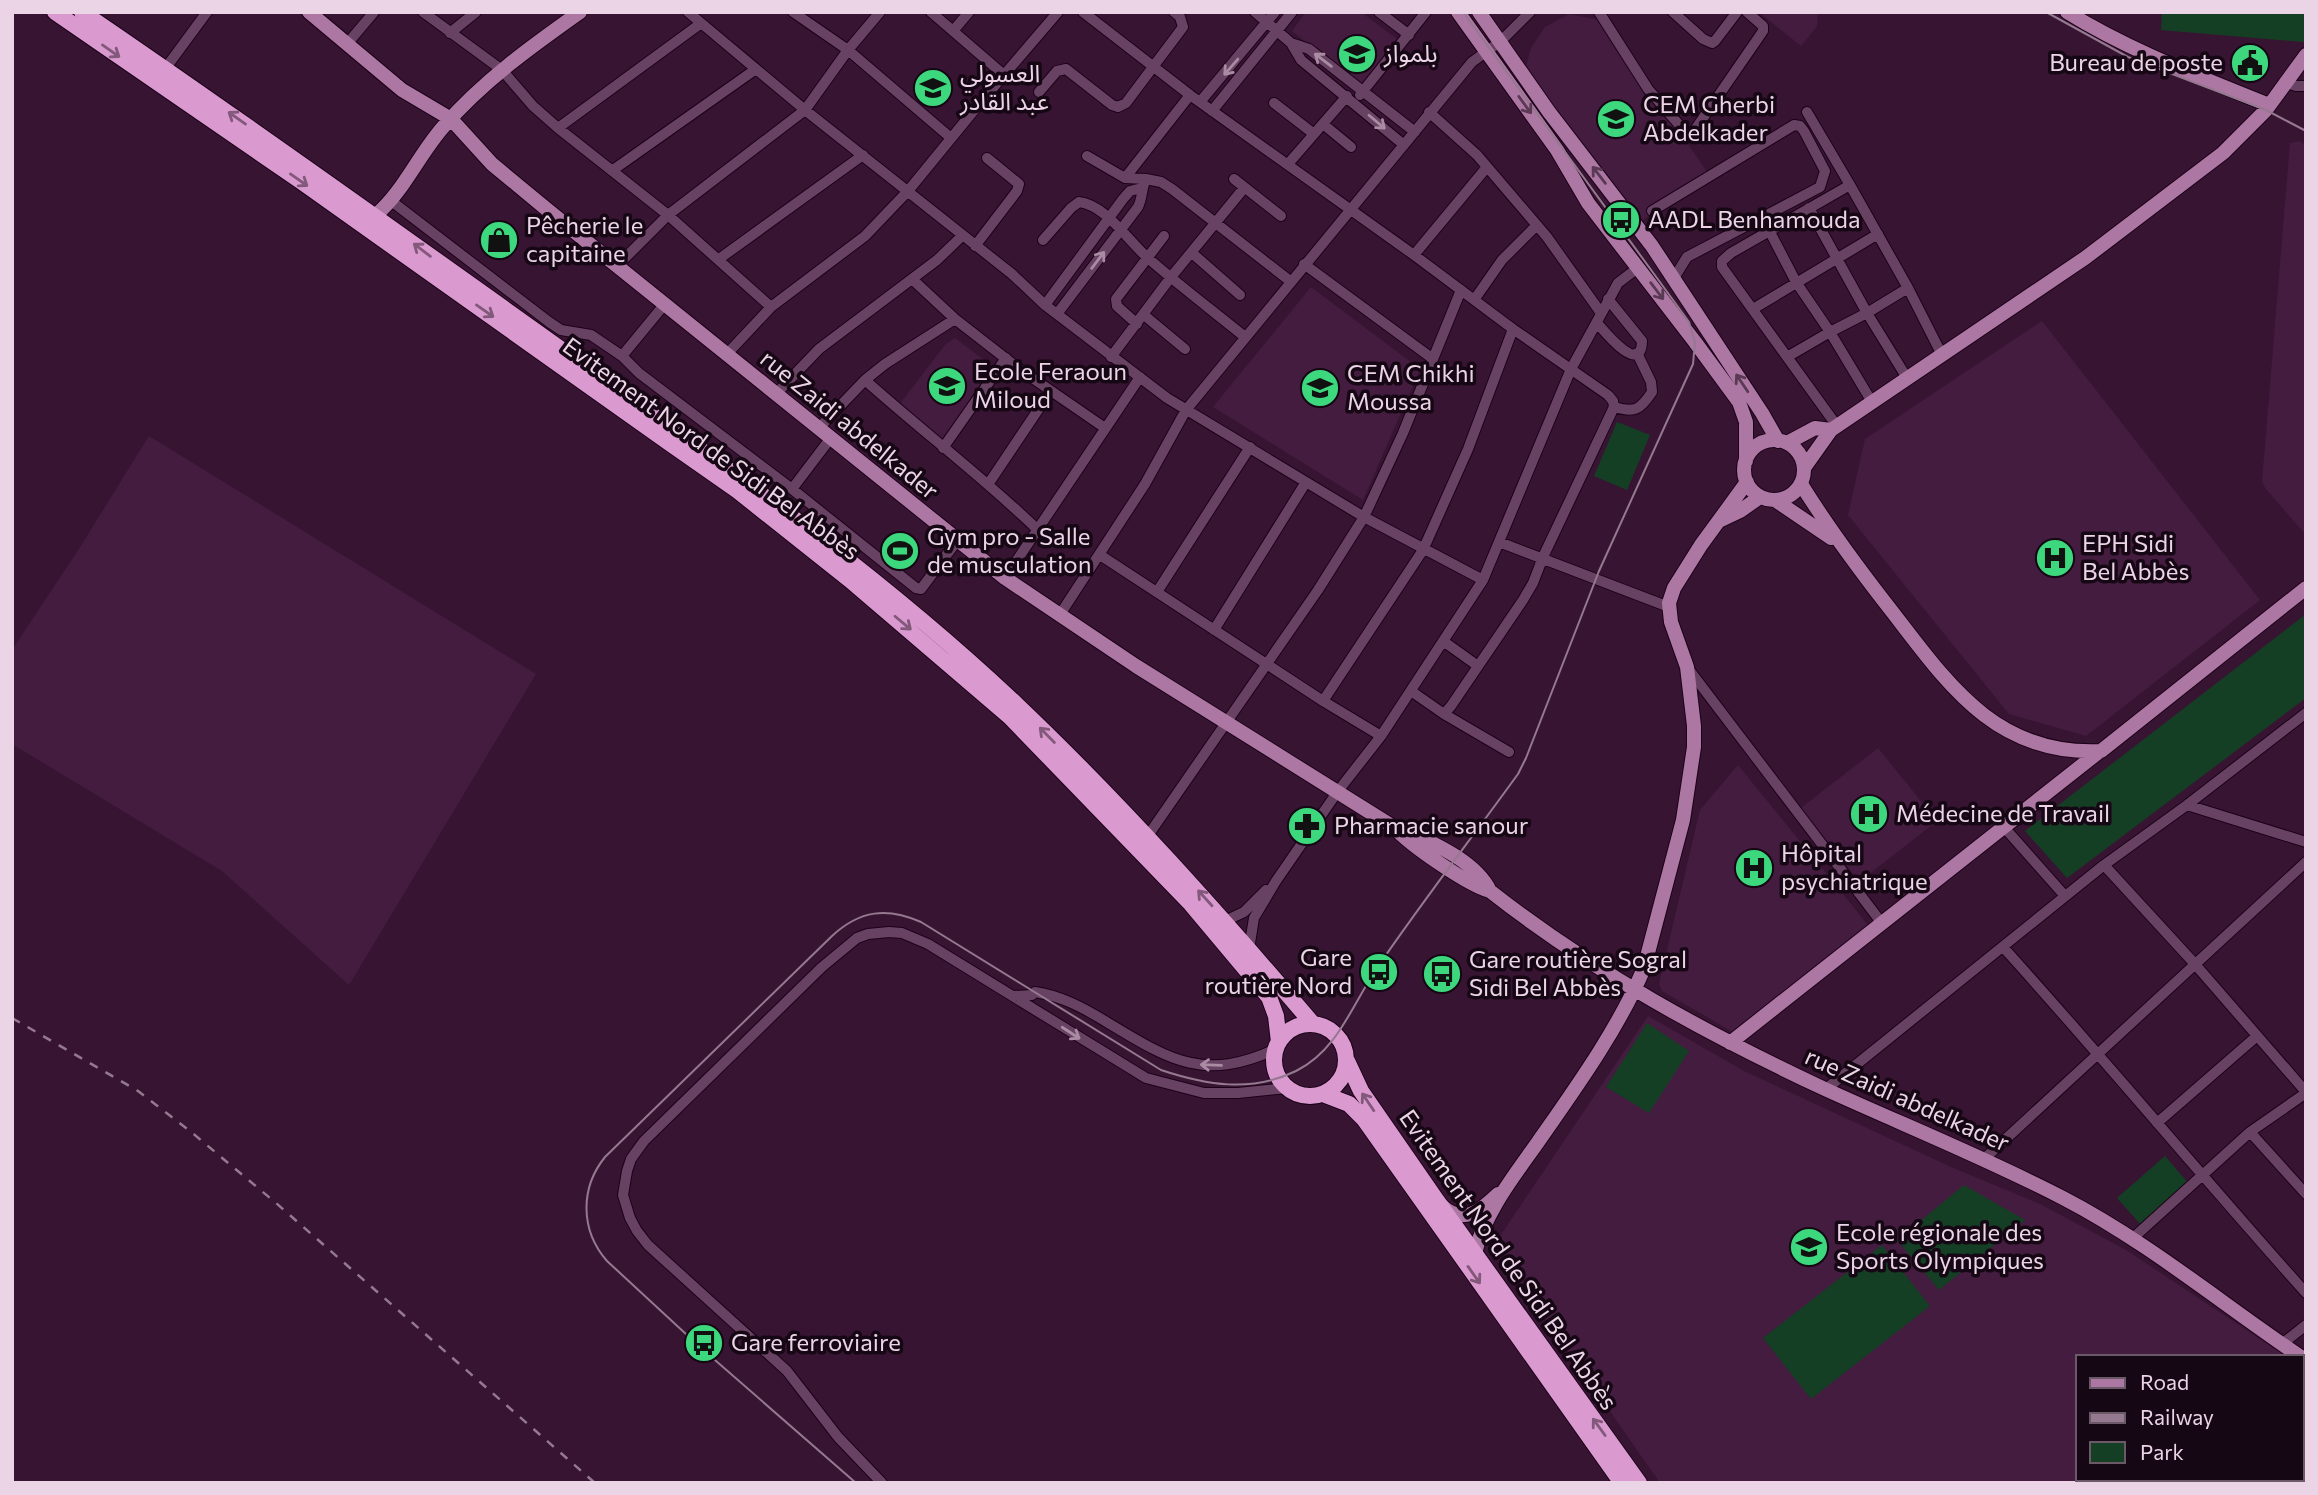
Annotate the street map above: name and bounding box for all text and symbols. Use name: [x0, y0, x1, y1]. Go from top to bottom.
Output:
school or university icon: بلمواز: [1336, 33, 1378, 75]
place label: بلمواز: [1383, 38, 1437, 68]
public building icon: Bureau de poste: [2229, 42, 2271, 84]
one-way arrow: [101, 44, 121, 58]
place label: Bureau de poste: [2049, 47, 2223, 76]
one-way arrow: [1314, 52, 1332, 67]
place label: العسولي عبد القادر: [959, 58, 1049, 116]
one-way arrow: [1223, 58, 1239, 76]
school or university icon: العسولي عبد القادر: [912, 67, 954, 109]
place label: CEM Gherbi Abdelkader: [1643, 89, 1775, 146]
one-way arrow: [1517, 96, 1532, 115]
school or university icon: CEM Gherbi Abdelkader: [1595, 98, 1637, 140]
one-way arrow: [228, 111, 247, 125]
one-way arrow: [1368, 114, 1386, 130]
one-way arrow: [1592, 167, 1607, 185]
one-way arrow: [289, 173, 308, 187]
bus stop icon: AADL Benhamouda: [1600, 199, 1642, 241]
place label: AADL Benhamouda: [1648, 204, 1860, 233]
place label: Pêcherie le capitaine: [526, 210, 643, 267]
shop icon: Pêcherie le capitaine: [478, 219, 520, 261]
one-way arrow: [414, 243, 432, 258]
one-way arrow: [1090, 250, 1105, 269]
one-way arrow: [1649, 281, 1664, 299]
one-way arrow: [475, 304, 494, 319]
street label: Evitement Nord de Sidi Bel Abbès: [558, 330, 866, 565]
street label: rue Zaidi abdelkader: [755, 343, 945, 505]
place label: Ecole Feraoun Miloud: [974, 356, 1127, 413]
place label: CEM Chikhi Moussa: [1347, 358, 1475, 415]
school or university icon: Ecole Feraoun Miloud: [926, 365, 968, 407]
school or university icon: CEM Chikhi Moussa: [1299, 367, 1341, 409]
one-way arrow: [1734, 374, 1749, 393]
place label: Gym pro - Salle de musculation: [927, 521, 1091, 578]
place label: EPH Sidi Bel Abbès: [2082, 528, 2189, 585]
sports icon: Gym pro - Salle de musculation: [879, 530, 921, 572]
hospital icon: EPH Sidi Bel Abbès: [2034, 537, 2076, 579]
one-way arrow: [893, 615, 911, 631]
one-way arrow: [1038, 726, 1055, 743]
hospital icon: Médecine de Travail: [1848, 793, 1890, 835]
place label: Médecine de Travail: [1896, 798, 2110, 827]
pharmacy icon: Pharmacie sanour: [1286, 805, 1328, 847]
place label: Pharmacie sanour: [1334, 810, 1529, 839]
place label: Hôpital psychiatrique: [1781, 838, 1928, 895]
hospital icon: Hôpital psychiatrique: [1733, 847, 1775, 889]
one-way arrow: [1197, 889, 1213, 907]
place label: Gare routière Nord: [1205, 942, 1352, 999]
place label: Gare routière Sogral Sidi Bel Abbès: [1469, 944, 1687, 1001]
bus stop icon: Gare routière Nord: [1358, 951, 1400, 993]
bus stop icon: Gare routière Sogral Sidi Bel Abbès: [1421, 953, 1463, 995]
one-way arrow: [1061, 1026, 1080, 1040]
street label: rue Zaidi abdelkader: [1801, 1040, 2015, 1157]
one-way arrow: [1200, 1059, 1223, 1072]
one-way arrow: [1361, 1093, 1375, 1112]
street label: Evitement Nord de Sidi Bel Abbès: [1394, 1103, 1624, 1415]
place label: Ecole régionale des Sports Olympiques: [1836, 1217, 2044, 1274]
school or university icon: Ecole régionale des Sports Olympiques: [1788, 1226, 1830, 1268]
one-way arrow: [1467, 1265, 1481, 1284]
bus stop icon: Gare ferroviaire: [683, 1322, 725, 1364]
place label: Gare ferroviaire: [731, 1327, 901, 1356]
legend: [2076, 1355, 2304, 1481]
text: Road: [2140, 1369, 2189, 1394]
text: Railway: [2140, 1404, 2214, 1429]
one-way arrow: [1592, 1418, 1606, 1437]
text: Park: [2140, 1439, 2184, 1464]

